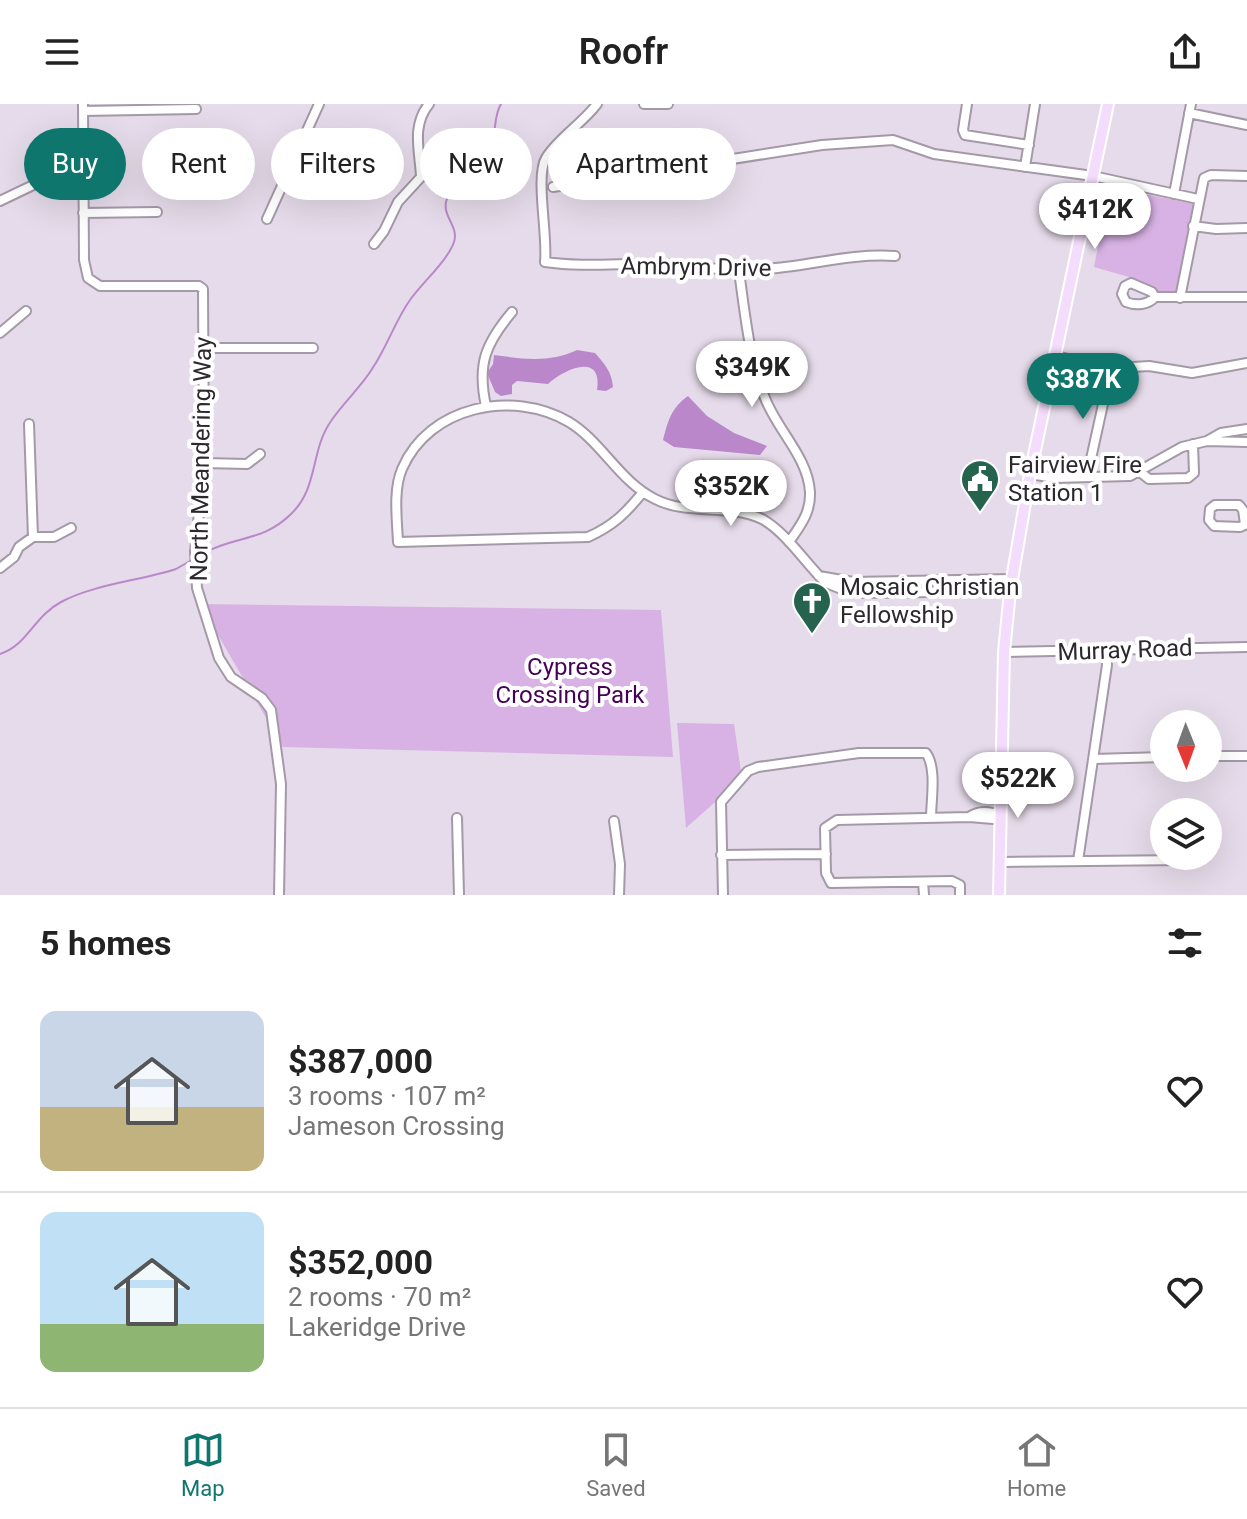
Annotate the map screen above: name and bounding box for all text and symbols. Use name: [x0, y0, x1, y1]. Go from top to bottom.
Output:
icon: menu: [40, 30, 84, 74]
icon: share: [1163, 30, 1207, 74]
text: Roofr: [579, 31, 668, 73]
chip: Buy: [24, 128, 126, 200]
chip: Rent: [142, 128, 255, 200]
chip: Filters: [271, 128, 404, 200]
chip: New: [420, 128, 532, 200]
chip: Apartment: [548, 128, 736, 200]
pin: $412K: [1039, 183, 1151, 251]
text: $412K: [1057, 194, 1133, 224]
street label: Ambrym Drive: [620, 252, 772, 282]
street label: North Meandering Way: [185, 336, 217, 582]
pin: $349K: [696, 341, 808, 409]
text: $349K: [714, 352, 790, 382]
pin: $387K: [1027, 353, 1139, 421]
text: $387K: [1045, 364, 1121, 394]
place label: Fairview Fire Station 1: [1008, 451, 1142, 507]
public building icon: Fairview Fire Station 1: [959, 458, 1001, 513]
pin: $352K: [675, 460, 787, 528]
text: $352K: [693, 471, 769, 501]
place label: Mosaic Christian Fellowship: [840, 573, 1020, 629]
church icon: Mosaic Christian Fellowship: [791, 580, 833, 635]
street label: Murray Road: [1057, 634, 1193, 666]
park label: Cypress Crossing Park: [496, 653, 645, 709]
north arrow: [1150, 710, 1222, 782]
map controls: [1150, 710, 1222, 870]
pin: $522K: [962, 752, 1074, 820]
text: $522K: [980, 763, 1056, 793]
button: layers: [1150, 798, 1222, 870]
icon: filters: [1163, 921, 1207, 965]
text: 5 homes: [40, 923, 171, 963]
text: $387,000: [288, 1041, 433, 1081]
icon: home: [104, 1043, 200, 1139]
icon: heart: [1163, 1069, 1207, 1113]
text: 3 rooms · 107 m²: [288, 1081, 486, 1111]
text: Jameson Crossing: [288, 1111, 505, 1141]
text: $352,000: [288, 1242, 433, 1282]
icon: home: [104, 1244, 200, 1340]
icon: heart: [1163, 1270, 1207, 1314]
text: 2 rooms · 70 m²: [288, 1282, 471, 1312]
text: Lakeridge Drive: [288, 1312, 466, 1342]
tab: Map: [181, 1428, 225, 1501]
tab: Saved: [586, 1428, 646, 1501]
tab: Home: [1007, 1428, 1066, 1501]

